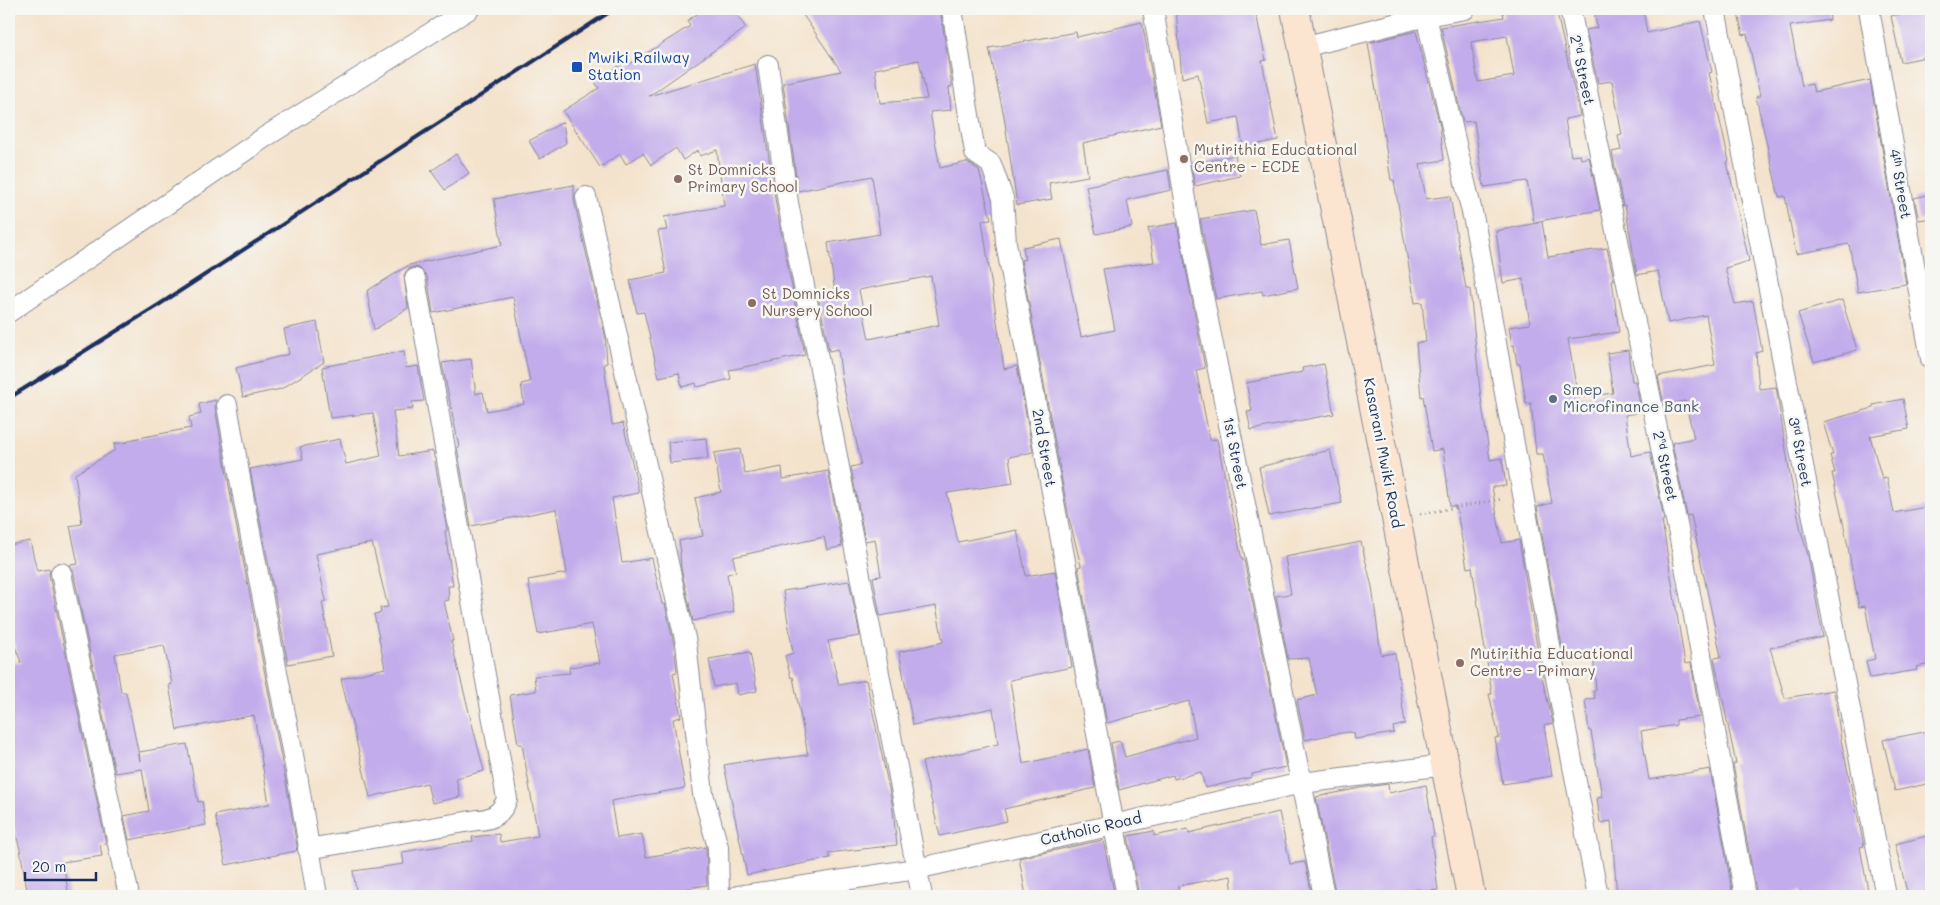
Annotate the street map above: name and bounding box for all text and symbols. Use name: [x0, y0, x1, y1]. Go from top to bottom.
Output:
street label: 2ⁿᵈ Street: [1566, 33, 1600, 107]
place label: Mwiki Railway Station: [588, 47, 690, 84]
marker: Mwiki Railway Station: [570, 60, 584, 74]
place label: Mutirithia Educational Centre - ECDE: [1194, 139, 1357, 176]
street label: 4ᵗʰ Street: [1885, 147, 1917, 220]
marker: Mutirithia Educational Centre - ECDE: [1178, 153, 1190, 165]
place label: St Domnicks Primary School: [688, 159, 798, 196]
marker: St Domnicks Primary School: [672, 173, 684, 185]
place label: St Domnicks Nursery School: [762, 283, 873, 320]
marker: St Domnicks Nursery School: [746, 297, 758, 309]
street label: Kasarani Mwiki Road: [1360, 376, 1408, 530]
place label: Smep Microfinance Bank: [1563, 379, 1699, 416]
marker: Smep Microfinance Bank: [1547, 393, 1559, 405]
street label: 2nd Street: [1028, 407, 1062, 488]
street label: 1st Street: [1219, 415, 1253, 491]
street label: 3ʳᵈ Street: [1784, 415, 1818, 488]
street label: 2ⁿᵈ Street: [1649, 429, 1683, 503]
place label: Mutirithia Educational Centre - Primary: [1470, 643, 1633, 680]
marker: Mutirithia Educational Centre - Primary: [1454, 657, 1466, 669]
street label: Catholic Road: [1038, 807, 1143, 849]
scale bar: [25, 850, 96, 882]
text: 20 m: [32, 856, 66, 876]

